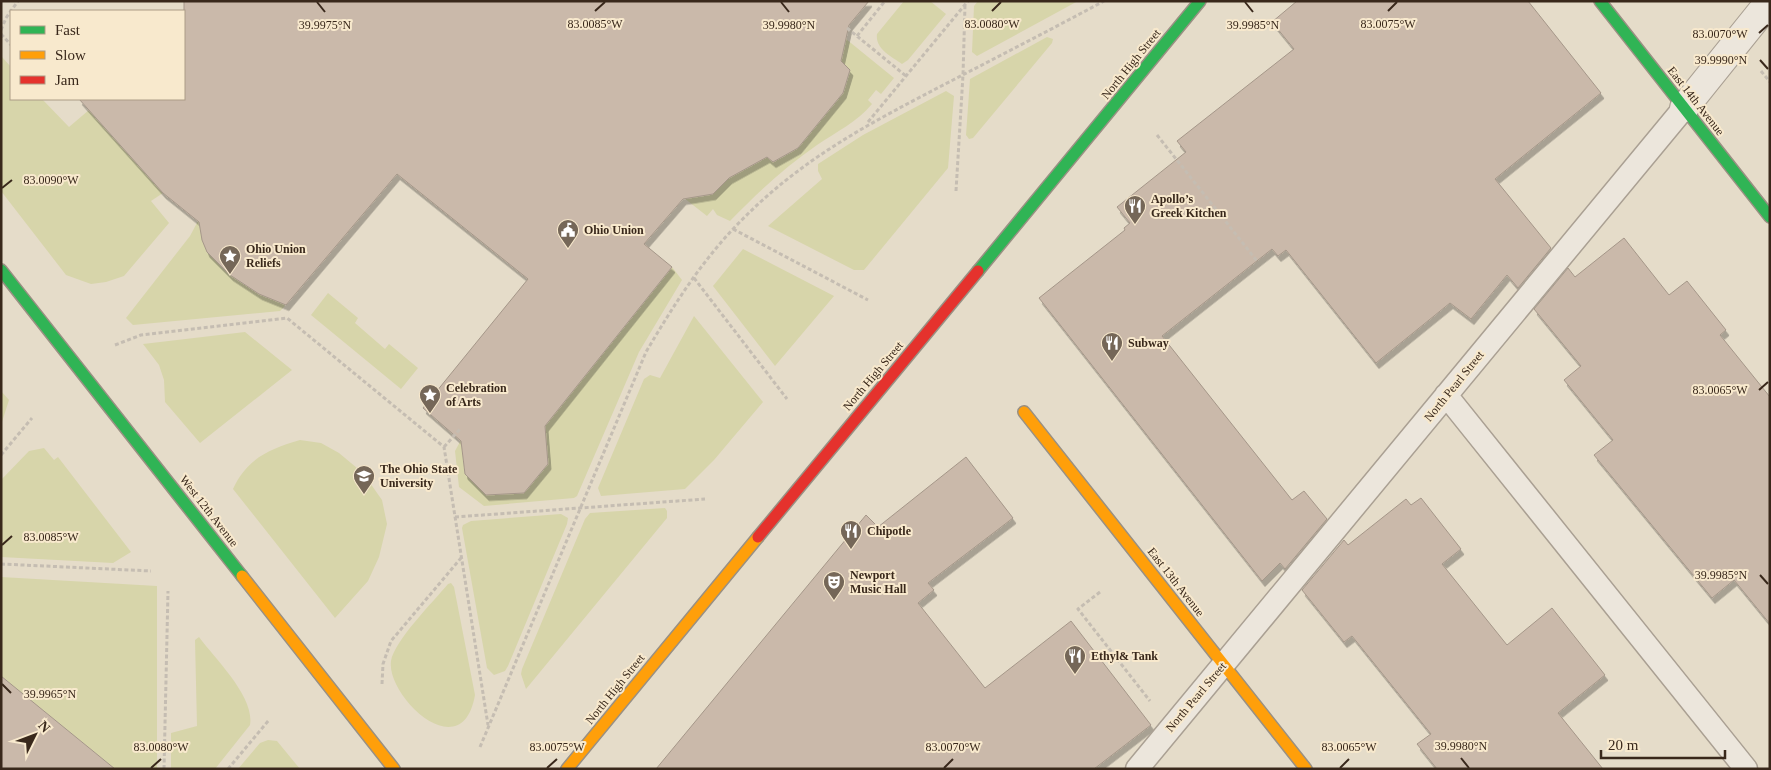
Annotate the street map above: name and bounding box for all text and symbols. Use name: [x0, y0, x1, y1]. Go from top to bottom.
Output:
legend: [10, 10, 185, 100]
text: 83.0085°W: [567, 17, 623, 31]
text: 83.0080°W: [964, 17, 1020, 31]
text: 83.0075°W: [1360, 17, 1416, 31]
text: 39.9975°N: [299, 18, 352, 32]
text: 39.9980°N: [763, 18, 816, 32]
text: 39.9985°N: [1227, 18, 1280, 32]
text: Fast: [55, 22, 81, 38]
street label: North High Street: [1098, 26, 1164, 102]
text: 83.0070°W: [1692, 27, 1748, 41]
text: Slow: [55, 47, 86, 63]
text: 39.9990°N: [1695, 53, 1748, 67]
street label: East 14th Avenue: [1665, 64, 1727, 138]
text: Jam: [55, 72, 79, 88]
text: 83.0090°W: [23, 173, 79, 187]
place label: Apollo’s Greek Kitchen: [1151, 192, 1227, 220]
restaurant icon: Apollo’s Greek Kitchen: [1123, 194, 1147, 225]
public building icon: Ohio Union: [556, 218, 580, 249]
place label: Ohio Union: [584, 223, 644, 237]
place label: Ohio Union Reliefs: [246, 242, 306, 270]
place icon: Ohio Union Reliefs: [218, 244, 242, 275]
restaurant icon: Subway: [1100, 331, 1124, 362]
place label: Subway: [1128, 336, 1169, 350]
street label: North High Street: [840, 338, 906, 413]
street label: North Pearl Street: [1421, 347, 1487, 424]
place label: Celebration of Arts: [446, 381, 507, 409]
place icon: Celebration of Arts: [418, 383, 442, 414]
text: 83.0065°W: [1692, 383, 1748, 397]
place label: The Ohio State University: [380, 462, 458, 490]
school or university icon: The Ohio State University: [352, 464, 376, 495]
street label: West 12th Avenue: [177, 472, 241, 550]
restaurant icon: Chipotle: [839, 519, 863, 550]
place label: Chipotle: [867, 524, 912, 538]
text: 83.0085°W: [23, 530, 79, 544]
street label: East 13th Avenue: [1145, 545, 1207, 619]
place label: Newport Music Hall: [850, 568, 907, 596]
text: 39.9985°N: [1695, 568, 1748, 582]
theatre icon: Newport Music Hall: [822, 570, 846, 601]
restaurant icon: Ethyl& Tank: [1063, 644, 1087, 675]
place label: Ethyl& Tank: [1091, 649, 1158, 663]
street label: North High Street: [582, 651, 648, 727]
street label: North Pearl Street: [1163, 659, 1230, 735]
text: 39.9965°N: [24, 687, 77, 701]
north arrow: [10, 710, 60, 760]
text: N: [35, 718, 53, 735]
scale bar: [1601, 728, 1725, 760]
text: 20 m: [1608, 737, 1639, 753]
text: 39.9980°N: [1435, 739, 1488, 753]
text: 83.0080°W: [133, 740, 189, 754]
text: 83.0075°W: [529, 740, 585, 754]
text: 83.0070°W: [925, 740, 981, 754]
text: 83.0065°W: [1321, 740, 1377, 754]

